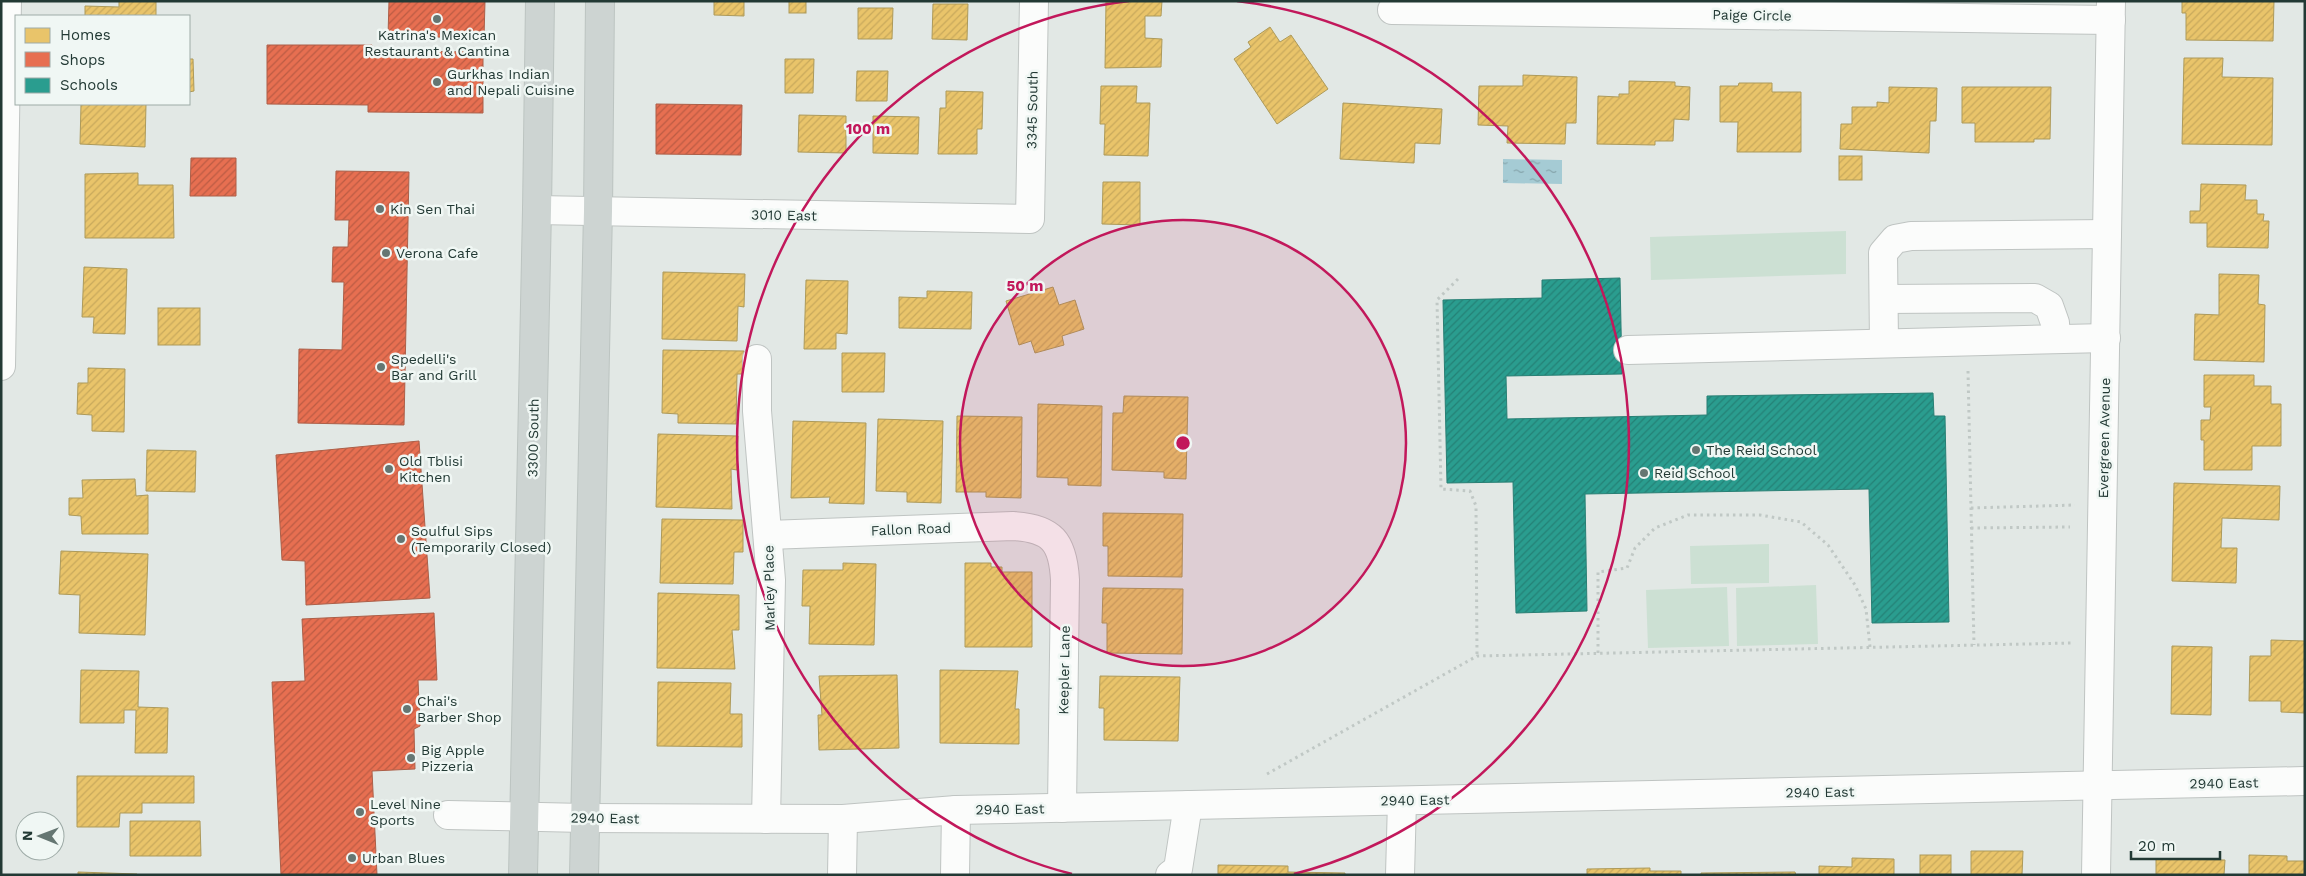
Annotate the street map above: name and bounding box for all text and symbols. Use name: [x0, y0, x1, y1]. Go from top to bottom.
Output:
street label: Paige Circle: [1712, 6, 1792, 24]
marker: Katrina's Mexican Restaurant & Cantina: [431, 13, 443, 25]
legend: [15, 15, 190, 105]
text: Homes: [60, 26, 111, 44]
place label: Katrina's Mexican Restaurant & Cantina: [364, 27, 510, 59]
text: Shops: [60, 51, 105, 69]
place label: Gurkhas Indian and Nepali Cuisine: [447, 66, 575, 98]
street label: 3345 South: [1023, 71, 1041, 149]
text: Schools: [60, 76, 118, 94]
marker: Gurkhas Indian and Nepali Cuisine: [431, 76, 443, 88]
text: 100 m: [846, 120, 890, 138]
place label: Kin Sen Thai: [390, 201, 475, 217]
marker: Kin Sen Thai: [374, 203, 386, 215]
street label: 3010 East: [751, 206, 817, 224]
place label: Verona Cafe: [396, 245, 478, 261]
marker: Verona Cafe: [380, 247, 392, 259]
text: 50 m: [1007, 277, 1043, 295]
place label: Spedelli's Bar and Grill: [391, 351, 477, 383]
marker: Spedelli's Bar and Grill: [375, 361, 387, 373]
street label: Evergreen Avenue: [2095, 378, 2113, 498]
street label: 3300 South: [524, 398, 542, 478]
centre of rings: [1174, 434, 1192, 452]
place label: The Reid School: [1706, 442, 1817, 458]
marker: The Reid School: [1690, 444, 1702, 456]
place label: Old Tblisi Kitchen: [399, 453, 463, 485]
marker: Old Tblisi Kitchen: [383, 463, 395, 475]
place label: Reid School: [1654, 465, 1736, 481]
marker: Reid School: [1638, 467, 1650, 479]
street label: Fallon Road: [871, 520, 951, 538]
place label: Soulful Sips (Temporarily Closed): [411, 523, 551, 555]
marker: Soulful Sips (Temporarily Closed): [395, 533, 407, 545]
street label: Marley Place: [760, 545, 778, 631]
street label: Keepler Lane: [1055, 625, 1073, 715]
place label: Chai's Barber Shop: [417, 693, 502, 725]
marker: Chai's Barber Shop: [401, 703, 413, 715]
place label: Big Apple Pizzeria: [421, 742, 485, 774]
marker: Big Apple Pizzeria: [405, 752, 417, 764]
street label: 2940 East: [2189, 774, 2259, 792]
street label: 2940 East: [1785, 783, 1855, 801]
street label: 2940 East: [1380, 791, 1450, 809]
place label: Level Nine Sports: [370, 796, 441, 828]
street label: 2940 East: [975, 800, 1045, 818]
marker: Level Nine Sports: [354, 806, 366, 818]
street label: 2940 East: [570, 809, 640, 827]
north arrow: [15, 811, 65, 861]
scale bar: [2131, 828, 2220, 860]
text: N: [19, 830, 35, 841]
text: 20 m: [2138, 837, 2176, 855]
place label: Urban Blues: [362, 850, 445, 866]
marker: Urban Blues: [346, 852, 358, 864]

